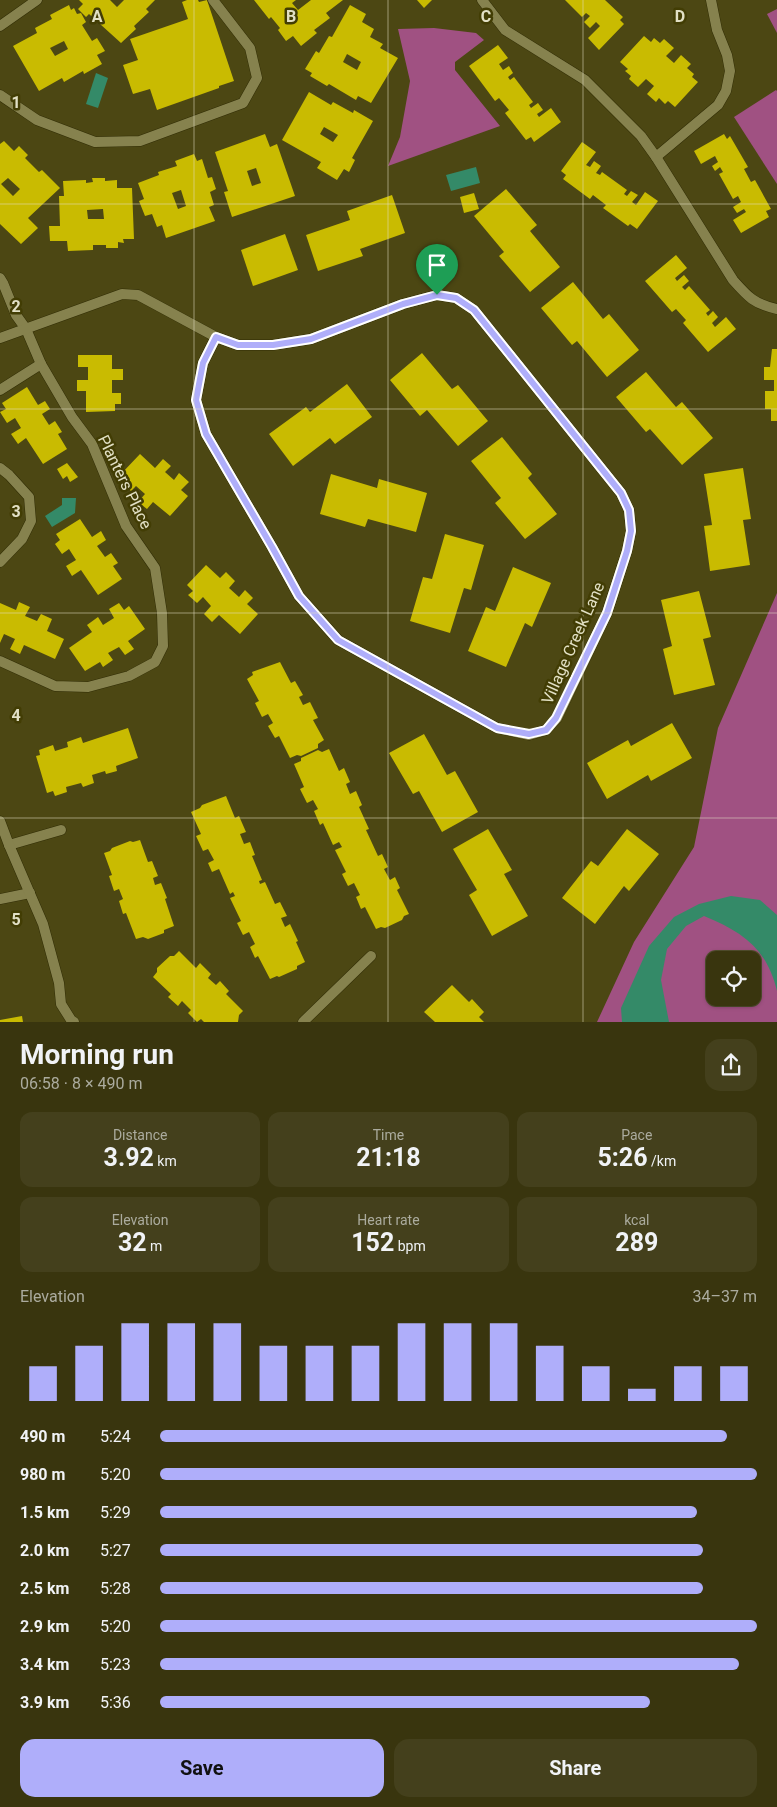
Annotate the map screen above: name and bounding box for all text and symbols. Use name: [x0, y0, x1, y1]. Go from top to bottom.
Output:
text: A: [92, 7, 103, 26]
text: B: [286, 7, 296, 26]
text: C: [481, 7, 491, 26]
text: D: [675, 7, 685, 26]
text: 1: [11, 93, 21, 112]
pin: [416, 244, 458, 295]
icon: arrive: [423, 251, 451, 279]
text: 2: [11, 297, 21, 316]
street label: Planters Place: [94, 432, 156, 532]
text: 3: [11, 502, 21, 521]
street label: Village Creek Lane: [538, 579, 608, 707]
text: 4: [11, 706, 21, 725]
text: 5: [11, 910, 21, 929]
map controls: [706, 951, 761, 1006]
button: locate: [706, 951, 761, 1006]
text: Morning run: [20, 1038, 174, 1071]
button: share: [705, 1039, 757, 1091]
text: 06:58 · 8 × 490 m: [20, 1074, 142, 1093]
text: Distance: [113, 1127, 167, 1143]
text: Time: [373, 1127, 404, 1143]
text: Pace: [621, 1127, 652, 1143]
text: 3.92: [104, 1143, 154, 1172]
text: 21:18: [356, 1143, 421, 1172]
text: 5:26: [597, 1143, 648, 1172]
text: km: [154, 1153, 177, 1169]
text: /km: [648, 1153, 676, 1169]
text: Elevation: [112, 1212, 169, 1228]
text: Heart rate: [357, 1212, 420, 1228]
text: kcal: [624, 1212, 649, 1228]
text: 32: [118, 1228, 147, 1257]
text: 152: [351, 1228, 394, 1257]
text: 289: [615, 1228, 658, 1257]
text: m: [147, 1238, 162, 1254]
text: bpm: [394, 1238, 426, 1254]
text: Elevation: [20, 1287, 85, 1306]
text: 34–37 m: [693, 1287, 757, 1306]
text: 490 m: [20, 1427, 65, 1446]
text: 5:24: [100, 1427, 131, 1446]
text: 980 m: [20, 1465, 65, 1484]
text: 5:20: [100, 1465, 131, 1484]
text: 1.5 km: [20, 1503, 69, 1522]
text: 5:29: [100, 1503, 131, 1522]
text: 2.0 km: [20, 1541, 69, 1560]
text: 5:27: [100, 1541, 131, 1560]
text: 2.5 km: [20, 1579, 69, 1598]
text: 5:28: [100, 1579, 131, 1598]
text: 2.9 km: [20, 1617, 69, 1636]
text: 5:20: [100, 1617, 131, 1636]
text: 3.4 km: [20, 1655, 69, 1674]
text: 5:23: [100, 1655, 131, 1674]
text: 3.9 km: [20, 1693, 69, 1712]
text: 5:36: [100, 1693, 131, 1712]
button: Save: [20, 1739, 384, 1797]
button: Share: [394, 1739, 757, 1797]

